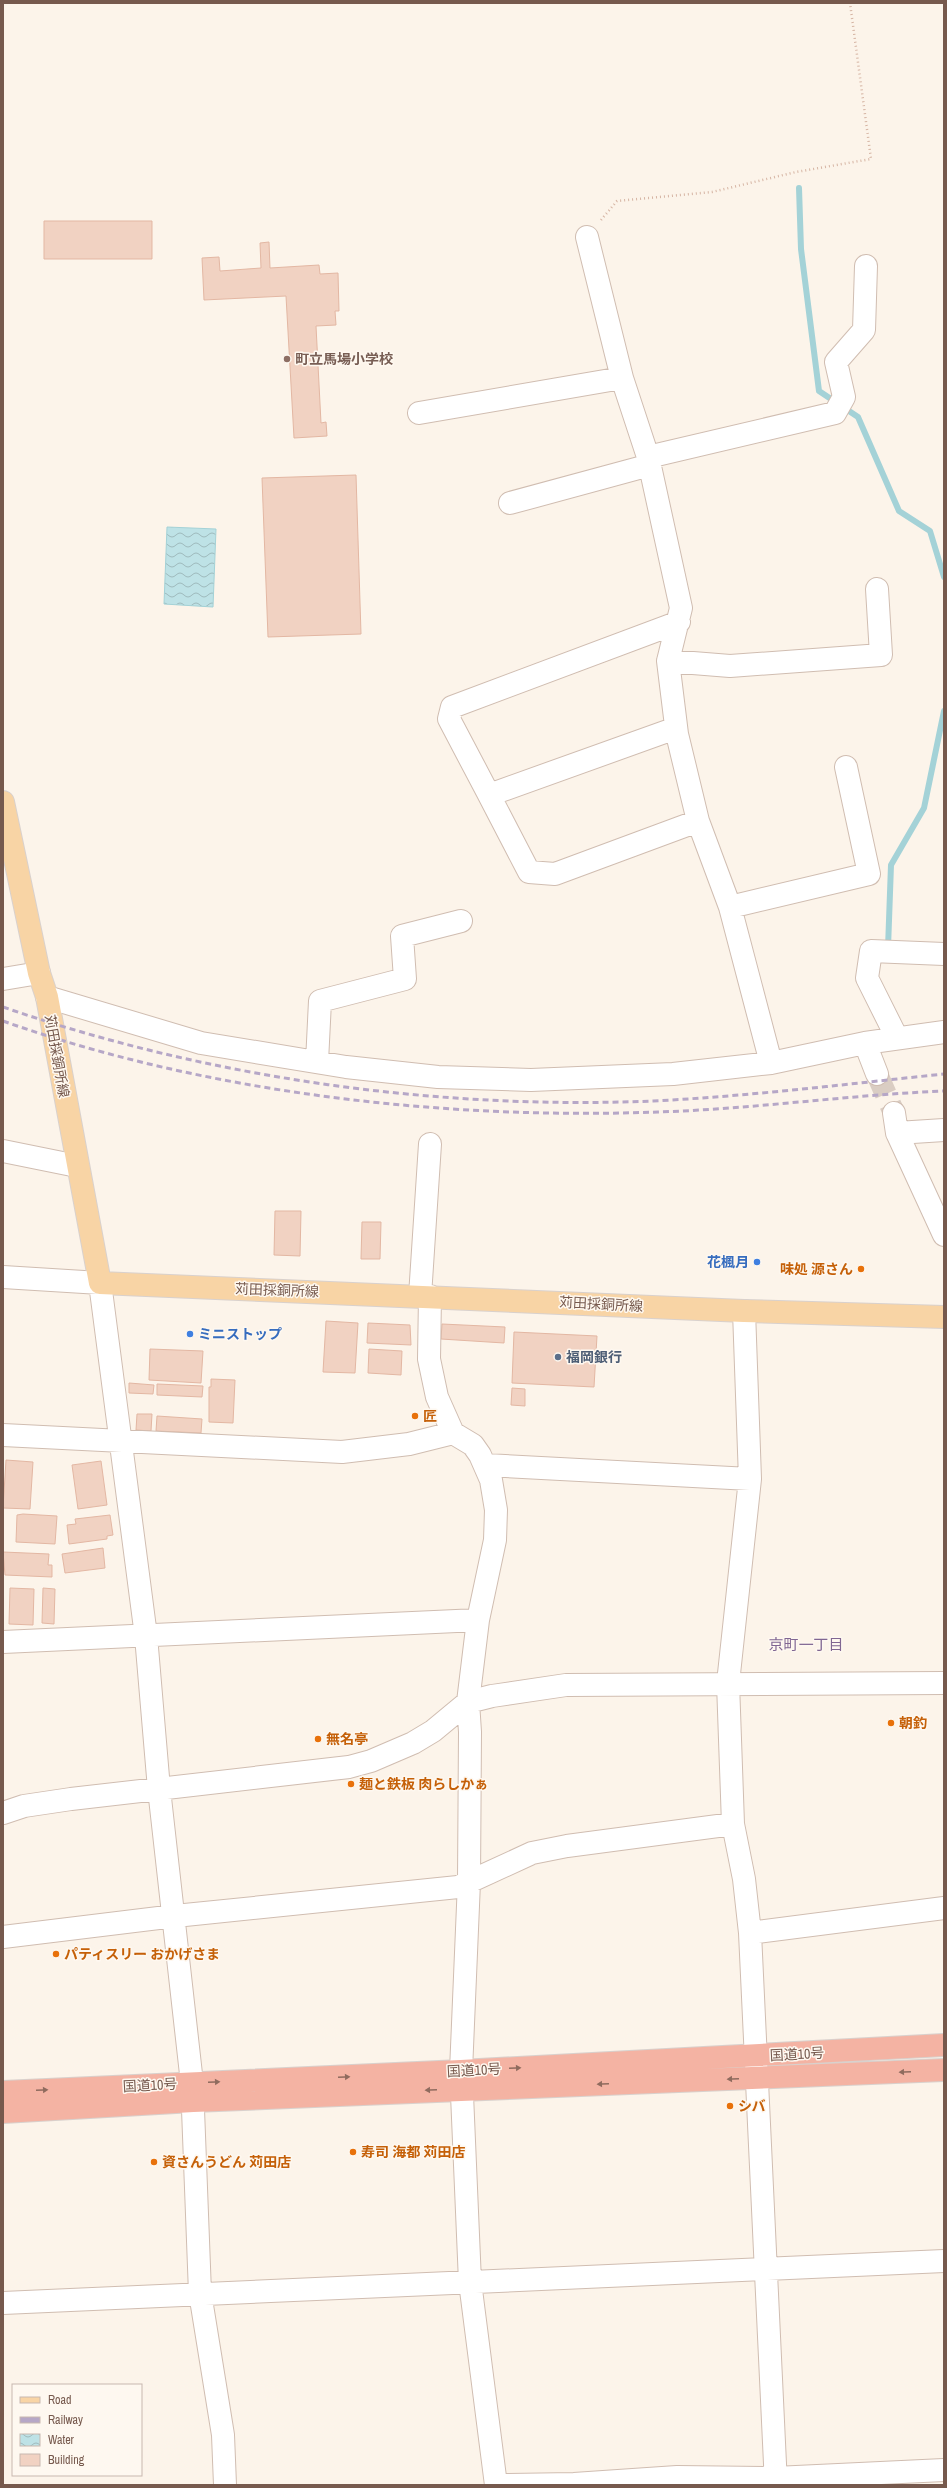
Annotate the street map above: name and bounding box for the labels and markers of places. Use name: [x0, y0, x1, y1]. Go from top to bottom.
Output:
place label: 町立馬場小学校: [295, 350, 393, 368]
marker: 町立馬場小学校: [282, 354, 292, 364]
place label: 花楓月: [707, 1253, 749, 1271]
marker: 花楓月: [752, 1257, 762, 1267]
place label: 味処 源さん: [780, 1260, 853, 1278]
marker: 味処 源さん: [856, 1264, 866, 1274]
place label: ミニストップ: [198, 1325, 282, 1343]
marker: ミニストップ: [185, 1329, 195, 1339]
place label: 福岡銀行: [566, 1348, 622, 1366]
marker: 福岡銀行: [553, 1352, 563, 1362]
place label: 匠: [423, 1407, 437, 1425]
marker: 匠: [410, 1411, 420, 1421]
place label: 朝釣: [899, 1714, 927, 1732]
marker: 朝釣: [886, 1718, 896, 1728]
place label: 無名亭: [326, 1730, 368, 1748]
marker: 無名亭: [313, 1734, 323, 1744]
place label: 麺と鉄板 肉らしかぁ: [359, 1775, 488, 1793]
marker: 麺と鉄板 肉らしかぁ: [346, 1779, 356, 1789]
place label: パティスリー おかげさま: [64, 1945, 220, 1963]
marker: パティスリー おかげさま: [51, 1949, 61, 1959]
place label: シバ: [738, 2097, 766, 2115]
marker: シバ: [725, 2101, 735, 2111]
place label: 寿司 海都 苅田店: [361, 2143, 465, 2161]
marker: 寿司 海都 苅田店: [348, 2147, 358, 2157]
place label: 資さんうどん 苅田店: [162, 2153, 291, 2171]
marker: 資さんうどん 苅田店: [149, 2157, 159, 2167]

